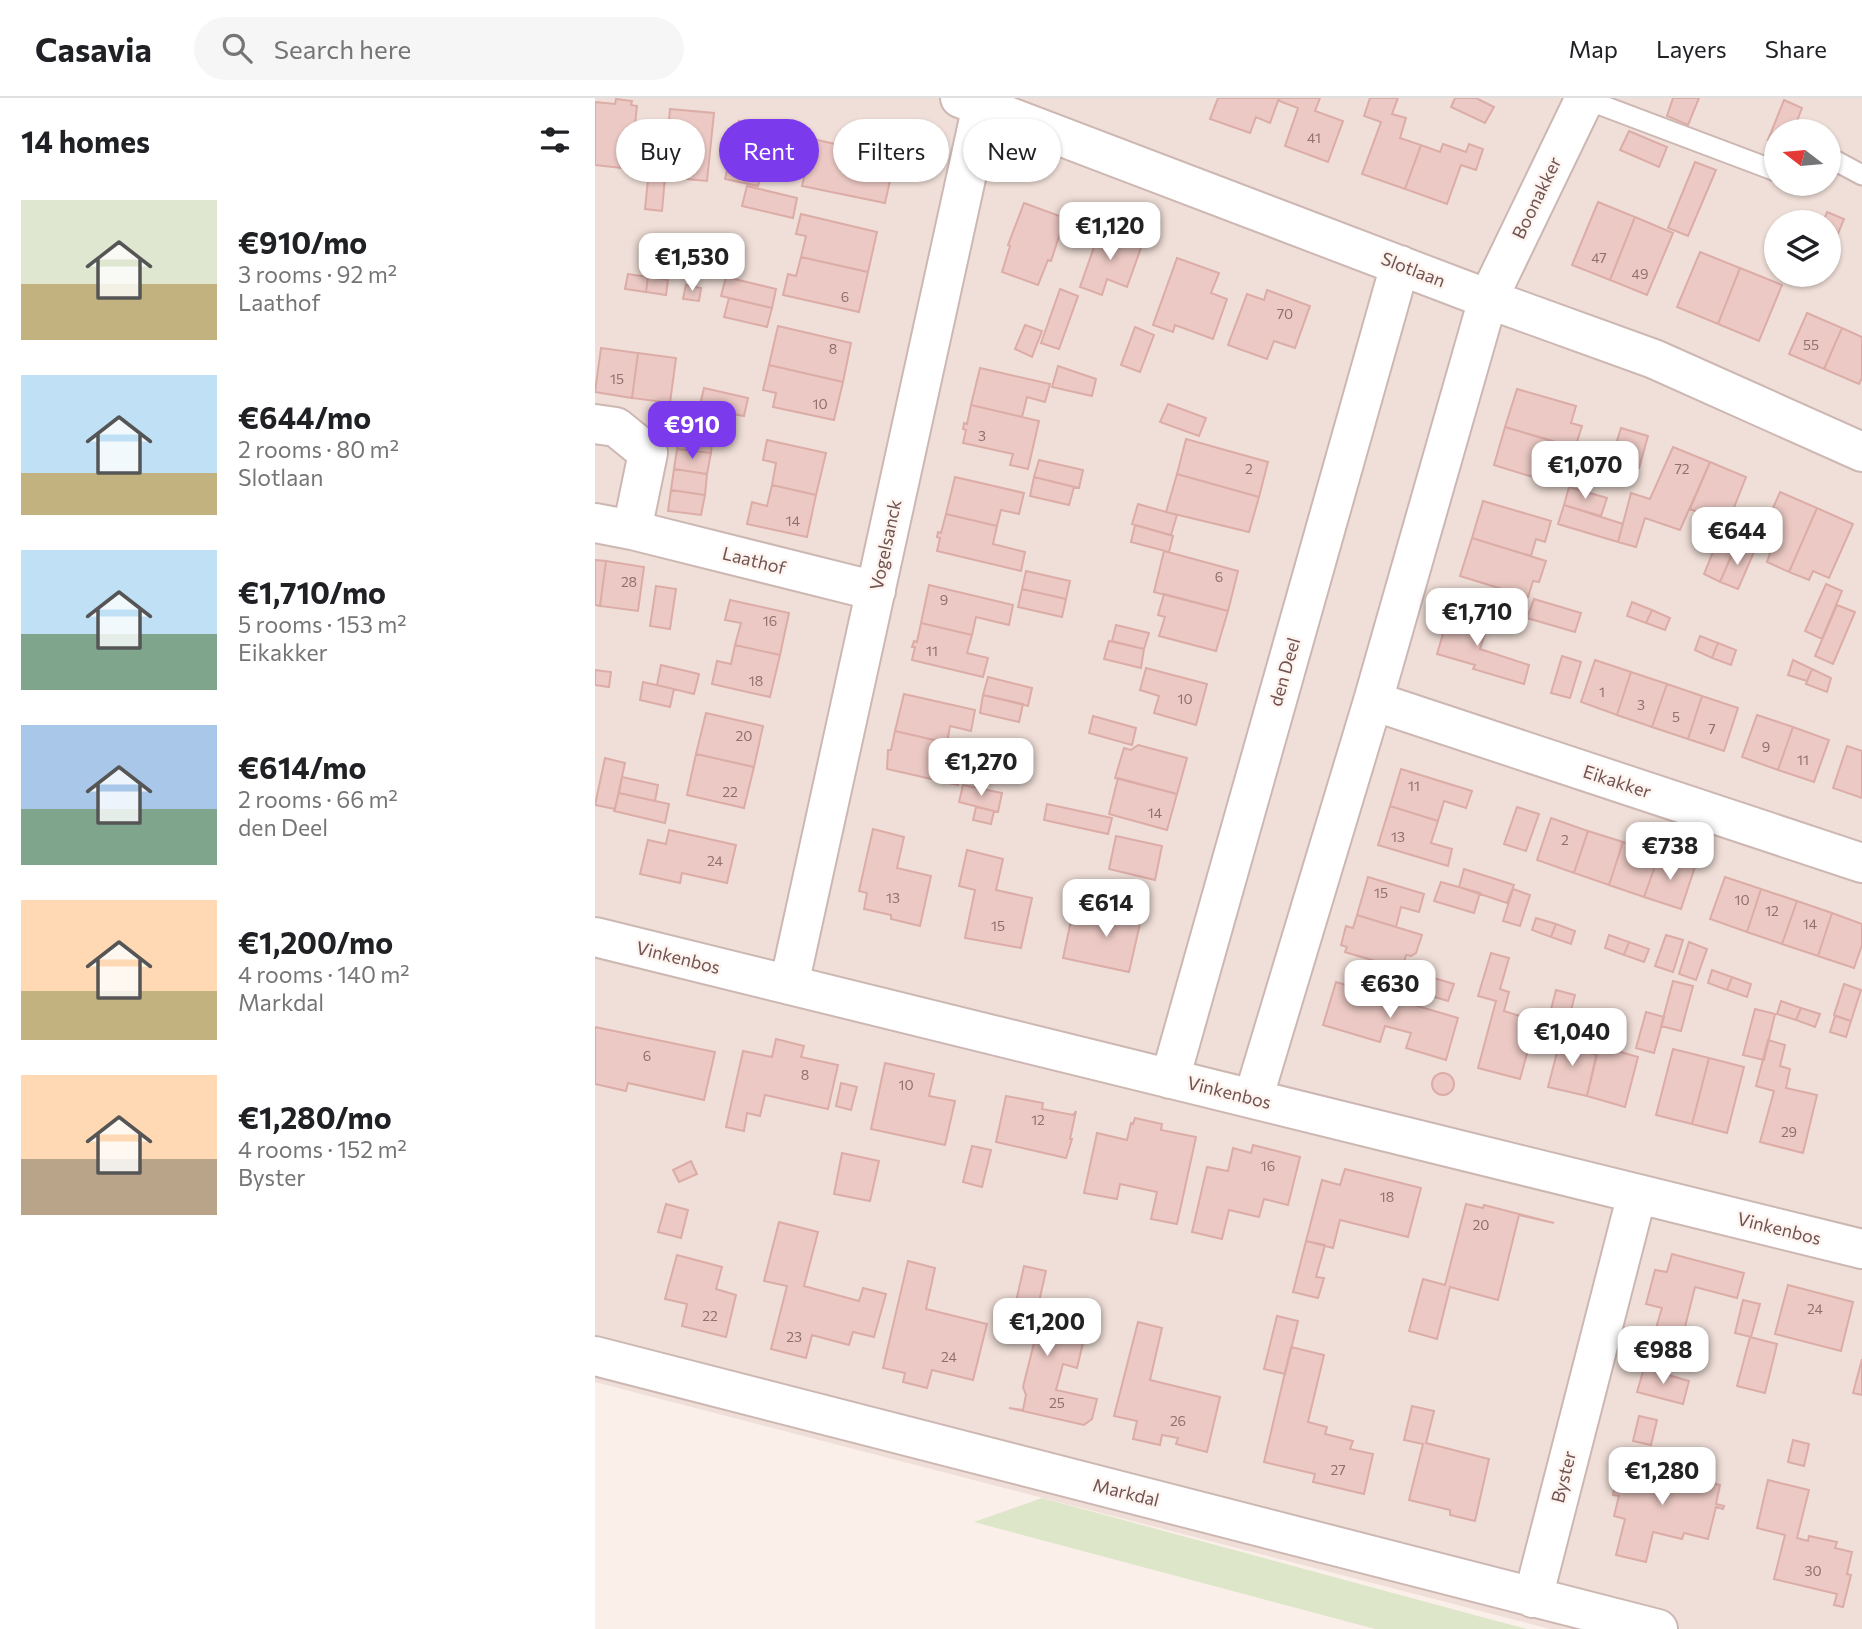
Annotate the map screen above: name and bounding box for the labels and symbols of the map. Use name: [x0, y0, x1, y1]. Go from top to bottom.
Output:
north arrow: [1764, 119, 1841, 196]
house number: 41: [1307, 129, 1321, 146]
street label: Boonakker: [1507, 153, 1565, 242]
pin: €1,120: [1053, 202, 1167, 262]
pin: €1,530: [635, 234, 749, 293]
street label: Slotlaan: [1378, 247, 1449, 291]
house number: 47: [1591, 249, 1607, 266]
house number: 49: [1632, 265, 1648, 282]
house number: 6: [841, 288, 849, 305]
house number: 70: [1277, 305, 1293, 322]
house number: 55: [1803, 336, 1819, 353]
house number: 8: [829, 340, 837, 357]
house number: 15: [610, 370, 624, 387]
house number: 10: [812, 395, 828, 412]
pin: €910: [651, 402, 733, 461]
house number: 3: [978, 427, 986, 444]
pin: €1,070: [1528, 442, 1642, 501]
house number: 2: [1245, 460, 1253, 477]
house number: 72: [1674, 460, 1690, 477]
street label: Vogelsanck: [865, 497, 905, 592]
pin: €644: [1696, 508, 1778, 567]
house number: 14: [786, 512, 801, 529]
street label: Laathof: [720, 542, 789, 579]
house number: 6: [1215, 568, 1223, 585]
house number: 28: [621, 573, 637, 590]
pin: €1,710: [1420, 588, 1534, 648]
house number: 9: [940, 591, 948, 608]
house number: 16: [763, 612, 777, 629]
street label: den Deel: [1264, 635, 1304, 709]
house number: 11: [926, 642, 938, 659]
house number: 18: [749, 672, 763, 689]
house number: 1: [1599, 683, 1605, 700]
house number: 10: [1177, 690, 1193, 707]
house number: 3: [1637, 696, 1645, 713]
house number: 5: [1672, 708, 1680, 725]
house number: 7: [1708, 720, 1716, 737]
house number: 20: [736, 727, 752, 744]
pin: €1,270: [924, 738, 1038, 798]
house number: 9: [1762, 738, 1770, 755]
house number: 11: [1797, 751, 1809, 768]
street label: Eikakker: [1580, 760, 1654, 802]
house number: 11: [1408, 777, 1420, 794]
house number: 22: [722, 783, 738, 800]
house number: 14: [1148, 804, 1163, 821]
pin: €738: [1629, 822, 1711, 882]
house number: 13: [1391, 828, 1405, 845]
house number: 2: [1561, 831, 1569, 848]
house number: 24: [707, 852, 724, 869]
pin: €614: [1065, 880, 1147, 939]
house number: 15: [1374, 884, 1388, 901]
house number: 13: [886, 889, 900, 906]
house number: 10: [1734, 891, 1750, 908]
house number: 12: [1765, 902, 1779, 919]
house number: 14: [1803, 915, 1818, 932]
house number: 15: [991, 917, 1005, 934]
street label: Vinkenbos: [634, 936, 723, 978]
pin: €630: [1349, 960, 1431, 1020]
pin: €1,040: [1515, 1009, 1629, 1068]
house number: 6: [643, 1047, 651, 1064]
house number: 8: [801, 1066, 809, 1083]
street label: Vinkenbos: [1185, 1071, 1274, 1113]
house number: 10: [898, 1076, 914, 1093]
house number: 12: [1031, 1111, 1045, 1128]
house number: 29: [1781, 1123, 1797, 1140]
house number: 16: [1261, 1157, 1275, 1174]
house number: 18: [1380, 1188, 1394, 1205]
street label: Vinkenbos: [1735, 1207, 1824, 1249]
house number: 20: [1473, 1216, 1489, 1233]
pin: €1,200: [990, 1298, 1104, 1358]
house number: 24: [1807, 1300, 1824, 1317]
house number: 22: [702, 1307, 718, 1324]
pin: €988: [1622, 1326, 1704, 1386]
house number: 23: [786, 1328, 802, 1345]
house number: 24: [941, 1348, 958, 1365]
house number: 25: [1049, 1394, 1065, 1411]
house number: 26: [1170, 1412, 1186, 1429]
street label: Byster: [1546, 1448, 1580, 1505]
pin: €1,280: [1605, 1448, 1719, 1507]
house number: 27: [1330, 1461, 1346, 1478]
street label: Markdal: [1091, 1473, 1162, 1511]
house number: 30: [1804, 1562, 1822, 1579]

